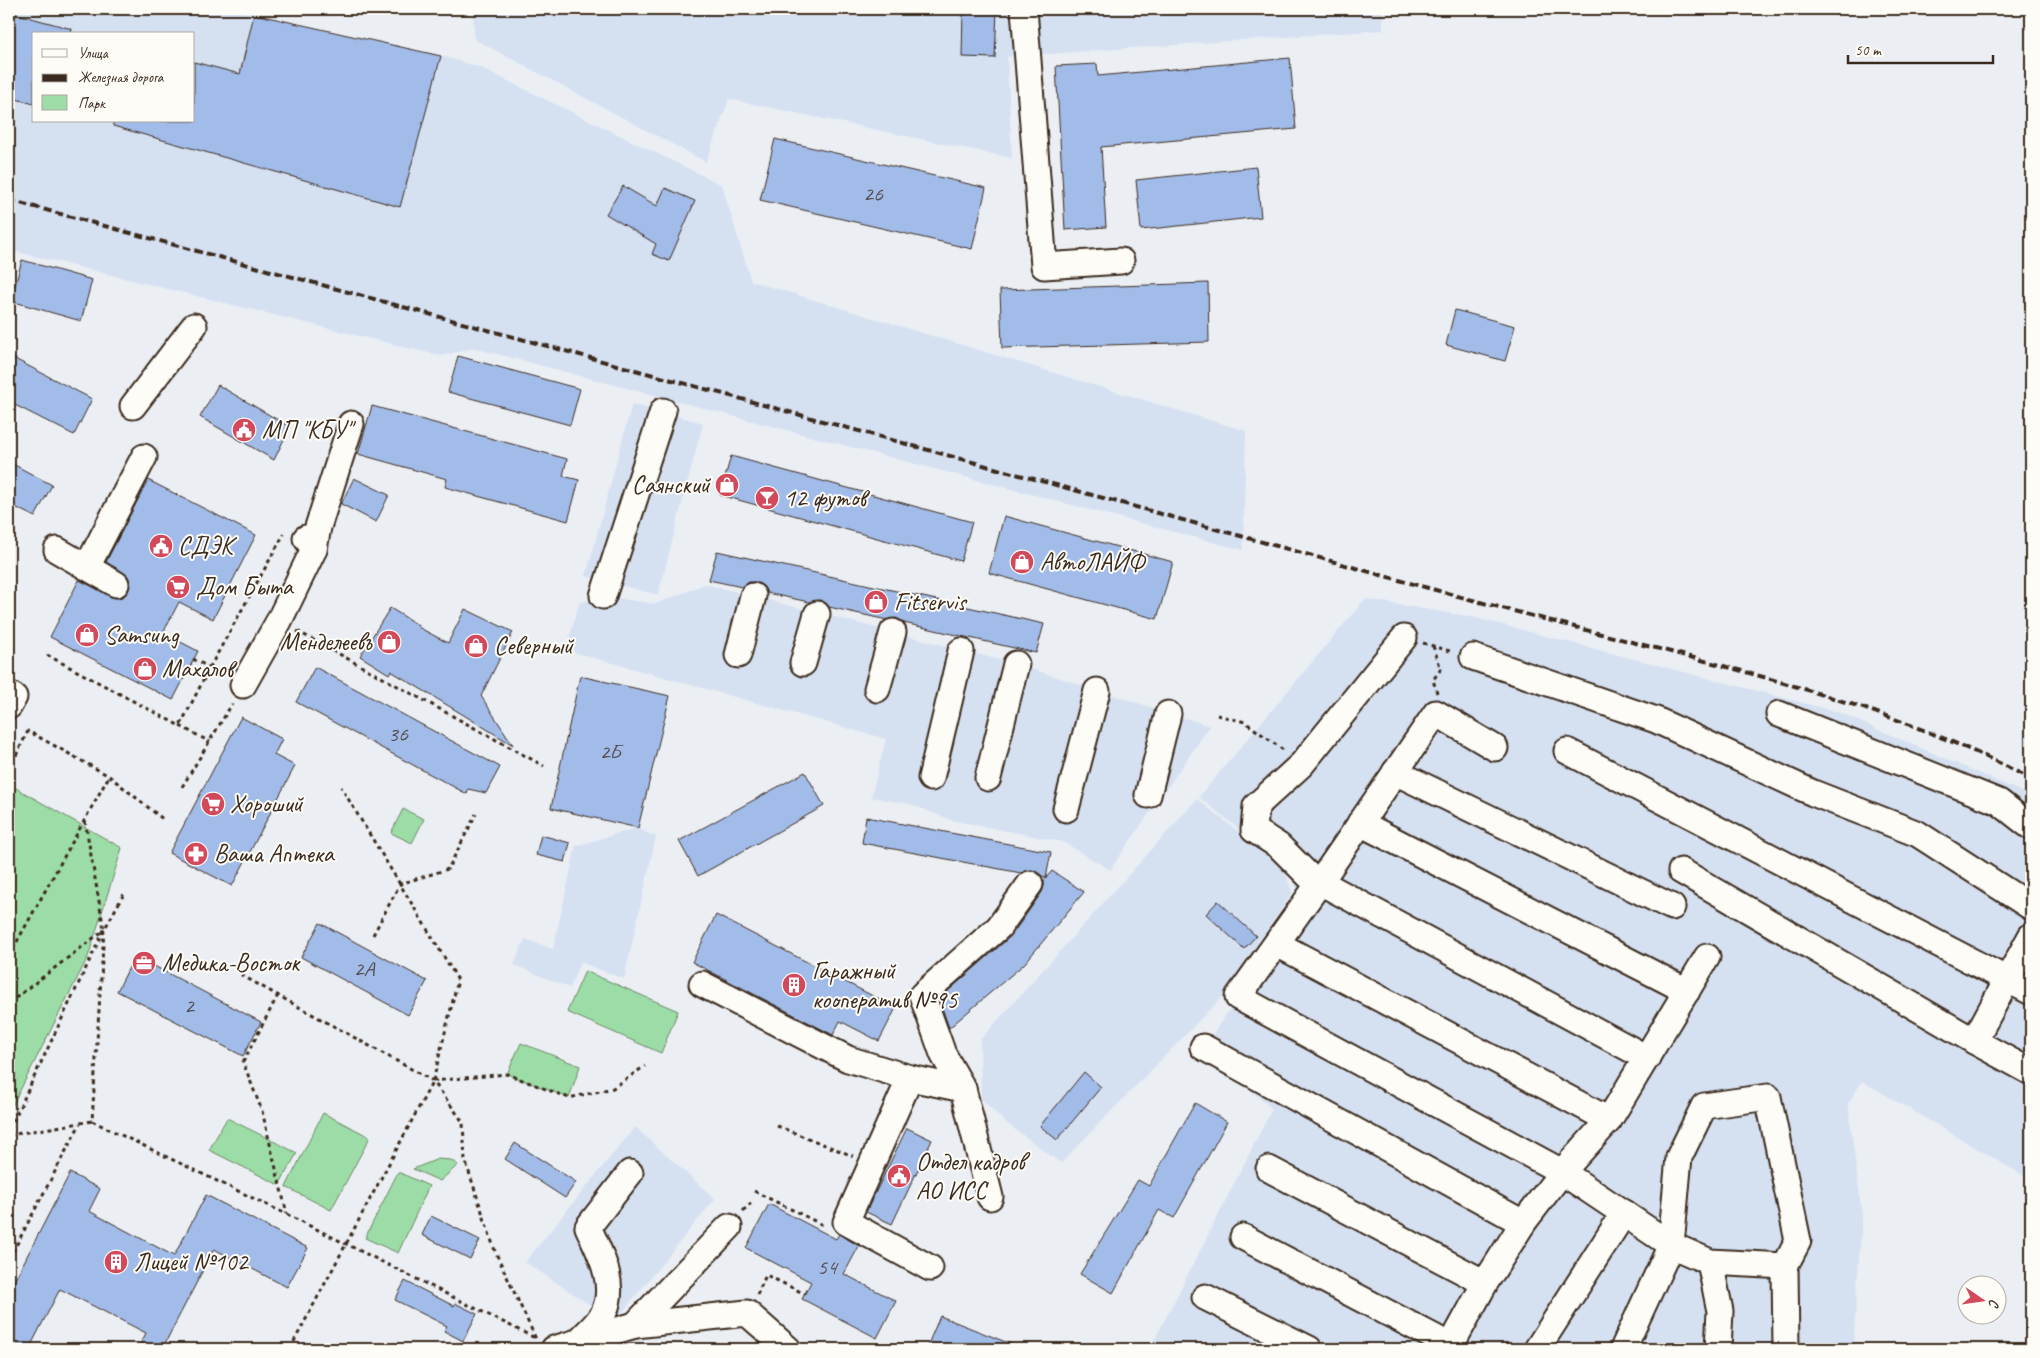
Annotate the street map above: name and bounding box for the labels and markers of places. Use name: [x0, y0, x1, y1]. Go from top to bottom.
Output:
place label: МП "КБУ": [262, 414, 356, 446]
public building icon: МП "КБУ": [231, 417, 257, 443]
place label: Саянский: [632, 469, 712, 501]
shop icon: Саянский: [714, 472, 740, 498]
place label: 12 футов: [784, 482, 871, 514]
bar icon: 12 футов: [754, 485, 780, 511]
place label: СДЭК: [178, 530, 237, 562]
public building icon: СДЭК: [148, 533, 174, 559]
place label: АвтоЛАЙФ: [1040, 546, 1147, 578]
shop icon: АвтоЛАЙФ: [1009, 549, 1035, 575]
place label: Дом Быта: [196, 571, 295, 603]
supermarket icon: Дом Быта: [165, 574, 191, 600]
place label: Fitservis: [894, 586, 968, 618]
shop icon: Fitservis: [863, 589, 889, 615]
place label: Samsung: [104, 619, 180, 651]
shop icon: Samsung: [74, 622, 100, 648]
place label: Менделеевъ: [280, 626, 373, 658]
shop icon: Менделеевъ: [376, 629, 402, 655]
place label: Северный: [494, 630, 575, 662]
shop icon: Северный: [463, 633, 489, 659]
place label: Махалов: [162, 653, 239, 685]
shop icon: Махалов: [132, 656, 158, 682]
place label: Хороший: [230, 788, 304, 820]
supermarket icon: Хороший: [200, 791, 226, 817]
place label: Ваша Аптека: [214, 838, 336, 870]
pharmacy icon: Ваша Аптека: [183, 841, 209, 867]
place label: Медика-Восток: [162, 947, 301, 979]
office icon: Медика-Восток: [131, 950, 157, 976]
place label: Гаражный кооператив №95: [812, 955, 959, 1016]
building icon: Гаражный кооператив №95: [781, 972, 807, 998]
place label: Отдел кадров АО ИСС: [916, 1146, 1031, 1207]
public building icon: Отдел кадров АО ИСС: [886, 1163, 912, 1189]
place label: Лицей №102: [134, 1246, 249, 1278]
building icon: Лицей №102: [103, 1249, 129, 1275]

